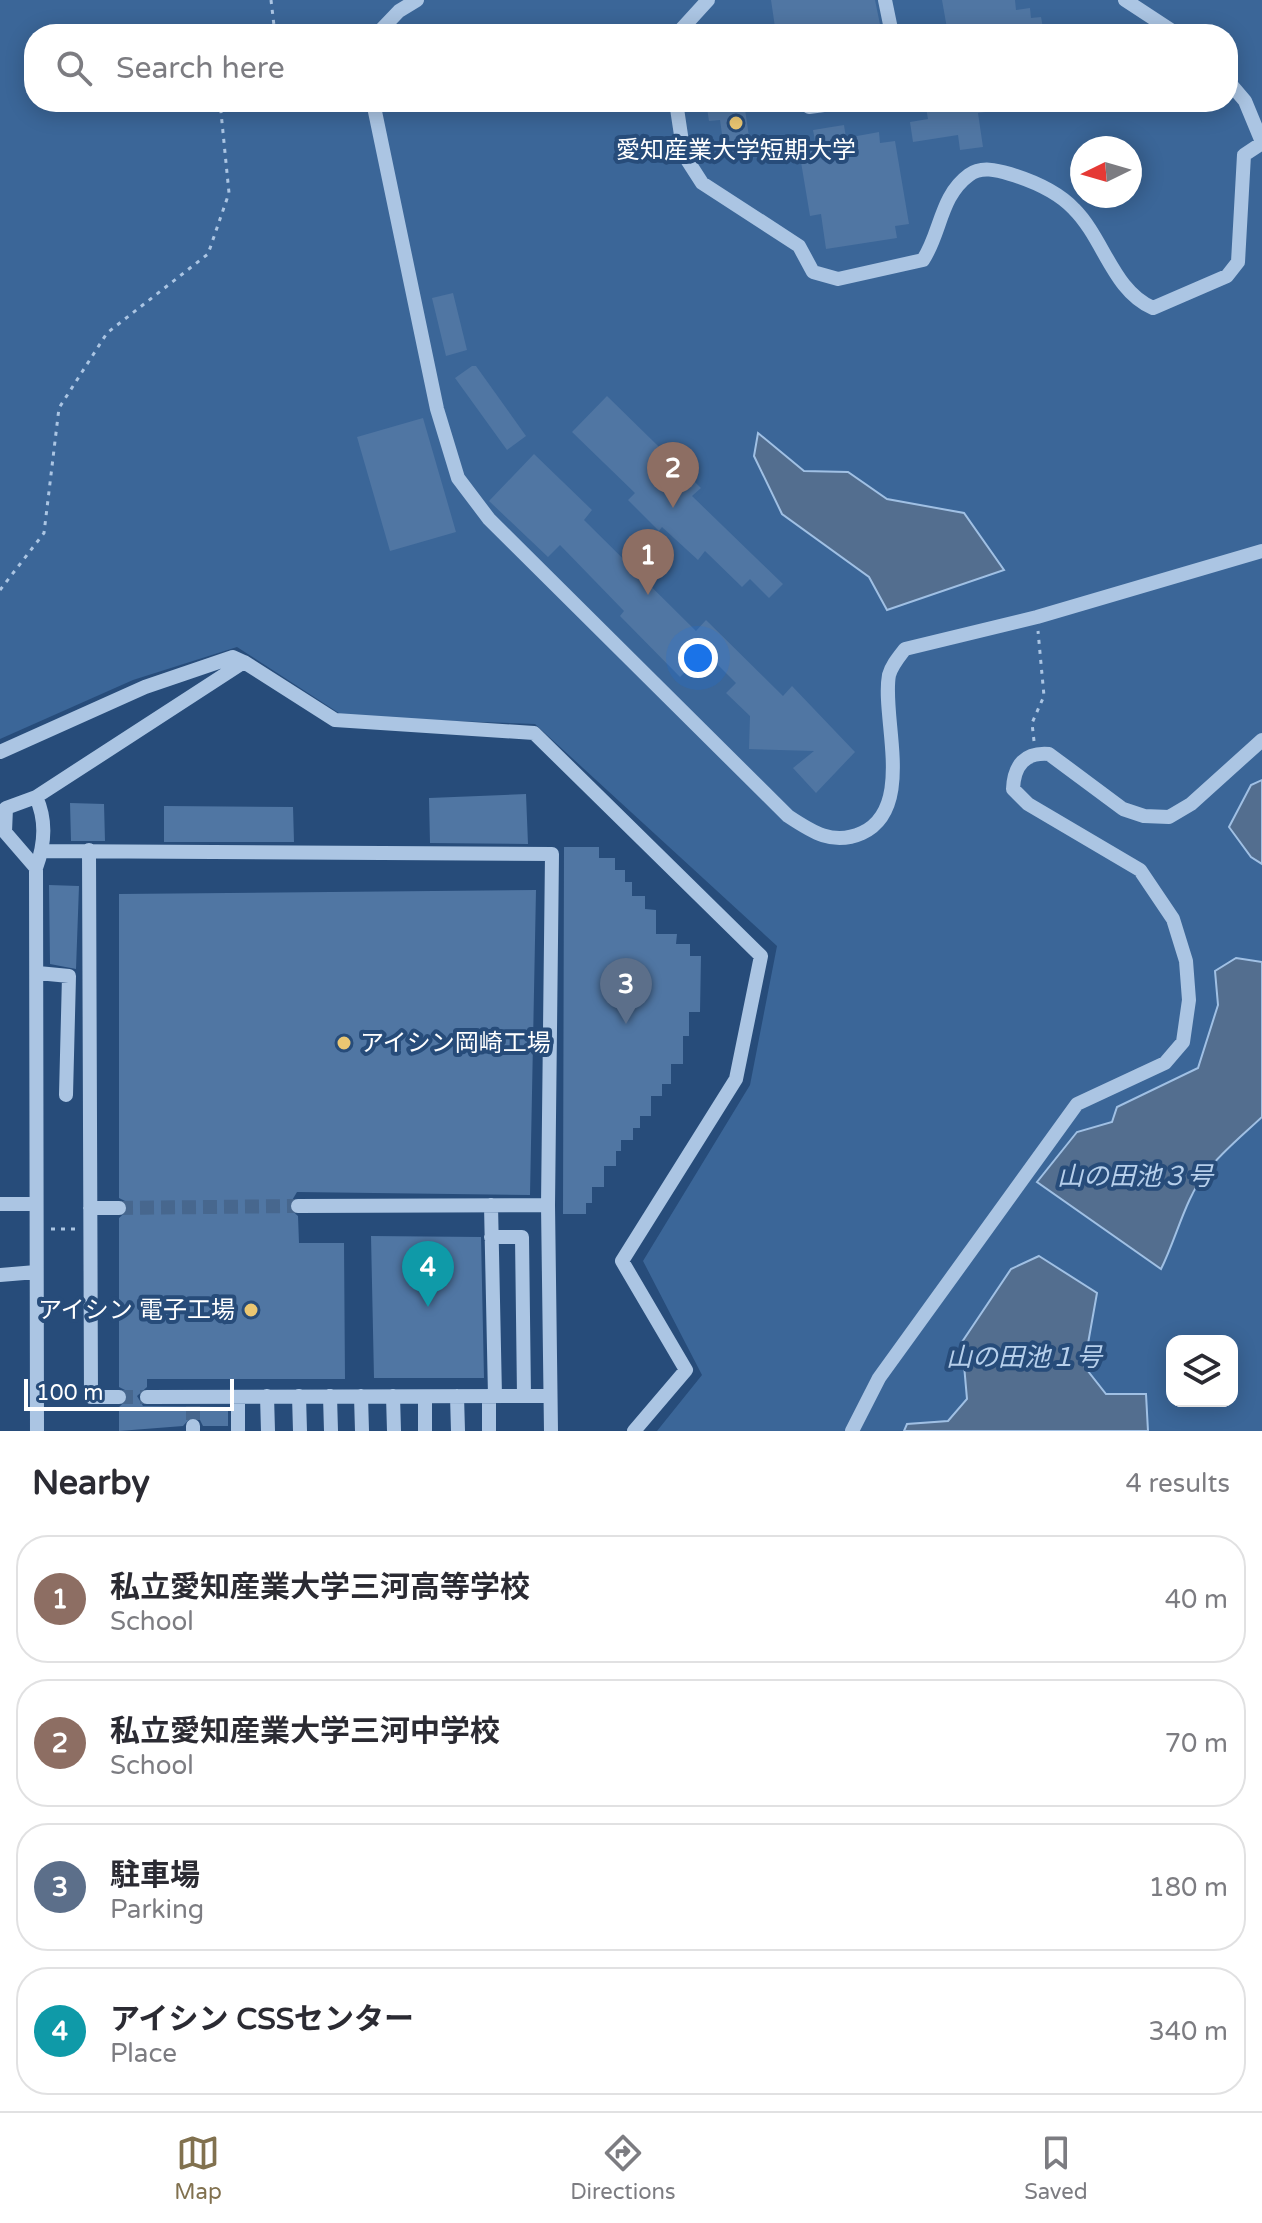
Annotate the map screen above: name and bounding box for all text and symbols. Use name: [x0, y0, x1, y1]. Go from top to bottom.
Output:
search box: [24, 24, 1238, 112]
icon: search: [52, 46, 96, 90]
text: Search here: [116, 50, 285, 87]
marker: 愛知産業大学短期大学: [727, 114, 745, 132]
place label: 愛知産業大学短期大学: [616, 136, 856, 165]
north arrow: [1070, 136, 1142, 208]
pin: 2: [647, 442, 699, 508]
pin: 1: [622, 529, 674, 595]
your location: [678, 638, 718, 678]
pin: 3: [600, 958, 652, 1024]
place label: アイシン岡崎工場: [360, 1029, 551, 1058]
marker: アイシン岡崎工場: [335, 1034, 353, 1052]
water label: 山の田池３号: [1057, 1161, 1215, 1192]
pin: 4: [402, 1241, 454, 1307]
place label: アイシン 電子工場: [38, 1296, 235, 1325]
marker: アイシン 電子工場: [242, 1301, 260, 1319]
map controls: [1166, 1335, 1238, 1407]
button: layers: [1166, 1335, 1238, 1407]
water label: 山の田池１号: [946, 1342, 1104, 1373]
scale bar: [24, 1375, 234, 1411]
text: 100 m: [36, 1380, 103, 1406]
text: Nearby: [32, 1463, 150, 1504]
text: 4 results: [1125, 1468, 1230, 1499]
text: 私立愛知産業大学三河高等学校: [110, 1569, 530, 1606]
text: 1: [52, 1584, 68, 1615]
text: 40 m: [1165, 1584, 1228, 1615]
text: School: [110, 1606, 194, 1637]
text: 私立愛知産業大学三河中学校: [110, 1713, 500, 1750]
text: 2: [52, 1728, 68, 1759]
text: 70 m: [1165, 1728, 1228, 1759]
text: School: [110, 1750, 194, 1781]
text: 駐車場: [110, 1857, 200, 1894]
text: 3: [52, 1872, 68, 1903]
text: 180 m: [1148, 1872, 1228, 1903]
text: Parking: [110, 1894, 204, 1925]
text: アイシン CSSセンター: [110, 2001, 414, 2038]
text: 4: [52, 2016, 68, 2047]
text: 340 m: [1148, 2016, 1228, 2047]
text: Place: [110, 2038, 177, 2069]
tab: Map: [174, 2131, 222, 2205]
tab: Directions: [570, 2131, 676, 2205]
tab: Saved: [1024, 2131, 1088, 2205]

